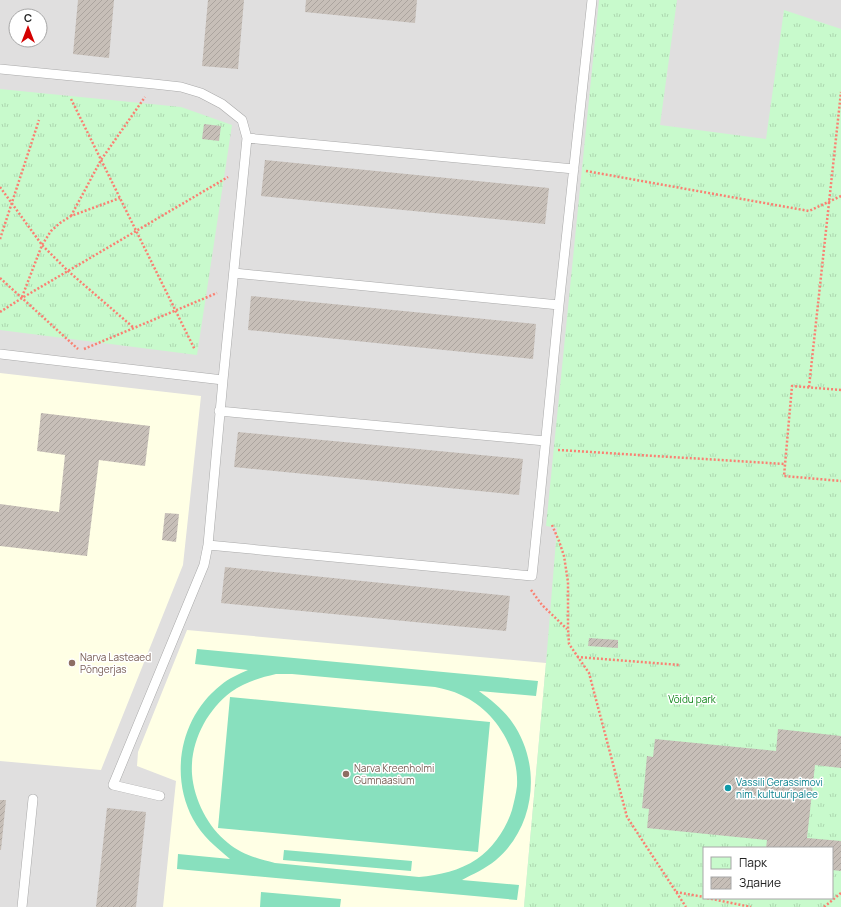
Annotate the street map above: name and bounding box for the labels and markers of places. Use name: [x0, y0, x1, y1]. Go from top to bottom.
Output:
place label: Narva Lasteaed Põngerjas: [80, 650, 151, 676]
marker: Narva Lasteaed Põngerjas: [67, 658, 77, 668]
place label: Narva Kreenholmi Gümnaasium: [354, 761, 434, 787]
marker: Narva Kreenholmi Gümnaasium: [341, 769, 351, 779]
place label: Vassili Gerassimovi nim. kultuuripalee: [736, 775, 823, 801]
marker: Vassili Gerassimovi nim. kultuuripalee: [723, 783, 733, 793]

